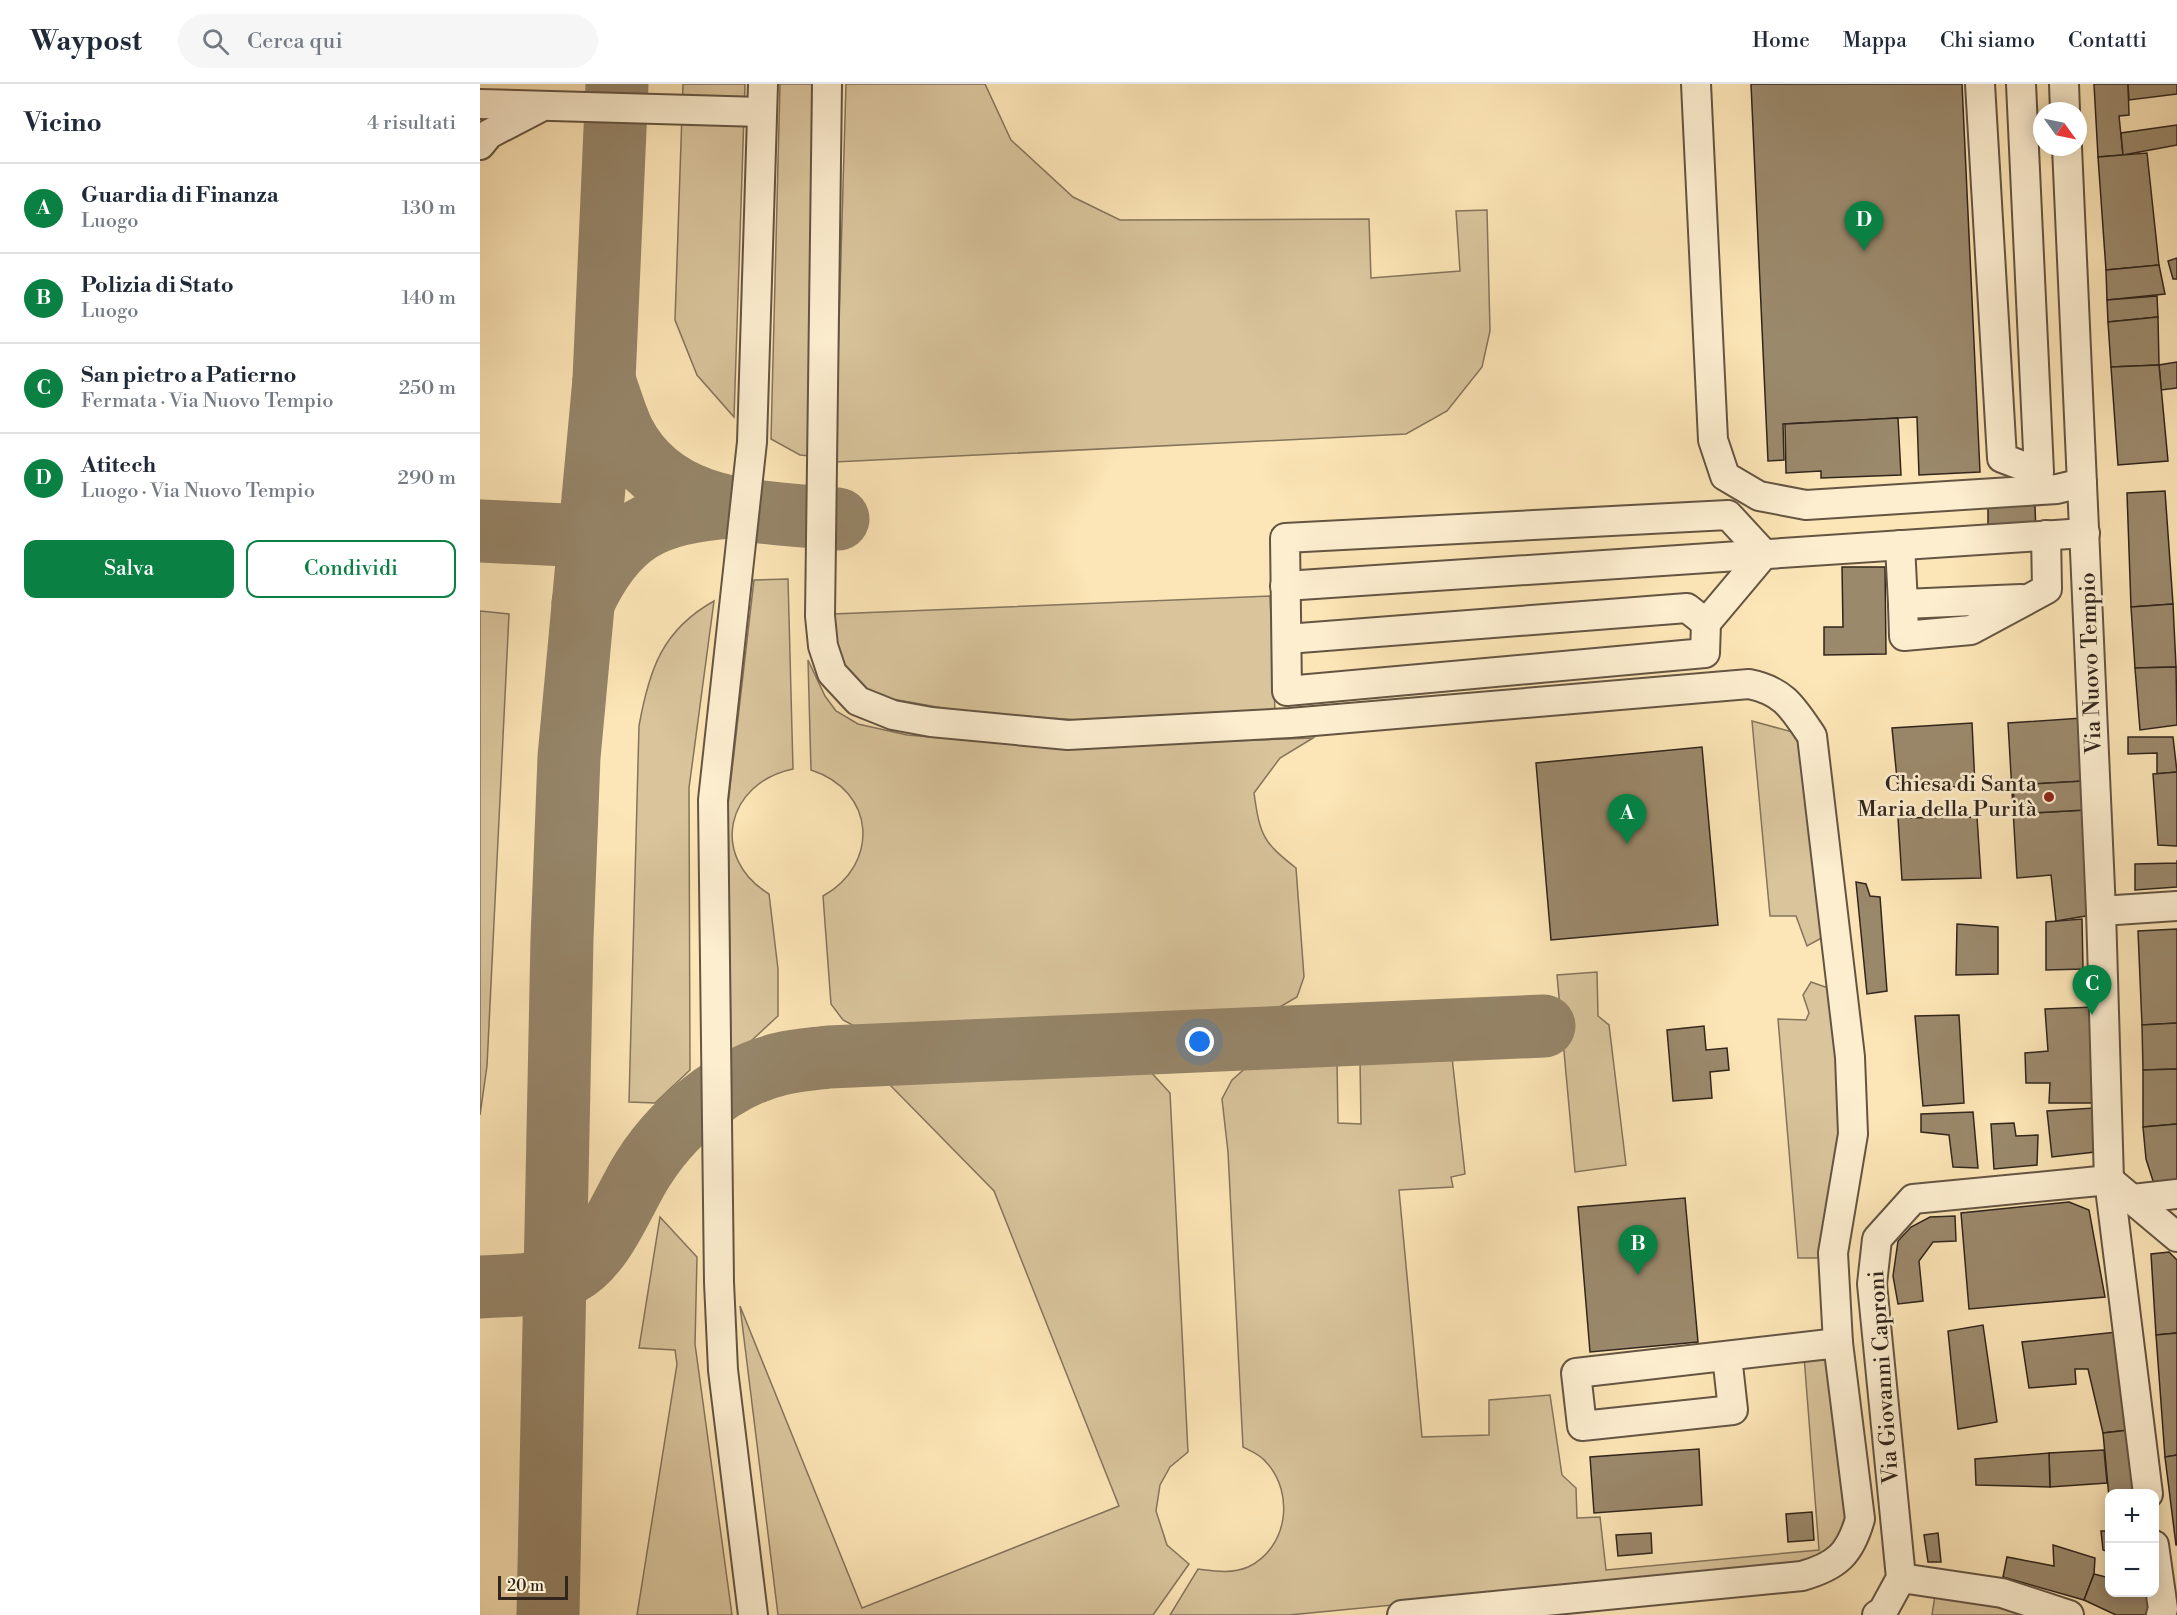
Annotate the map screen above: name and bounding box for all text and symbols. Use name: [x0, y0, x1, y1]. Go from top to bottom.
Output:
search box: [178, 14, 598, 68]
text: Waypost: [30, 24, 142, 59]
icon: search: [199, 25, 232, 58]
text: Cerca qui: [247, 28, 343, 55]
text: Home: [1752, 28, 1810, 54]
text: Mappa: [1843, 28, 1907, 54]
text: Chi siamo: [1940, 28, 2035, 54]
text: Contatti: [2068, 28, 2147, 54]
north arrow: [2033, 102, 2087, 156]
text: Vicino: [24, 107, 102, 139]
text: 4 risultati: [367, 111, 456, 136]
text: Guardia di Finanza: [81, 182, 279, 209]
text: A: [36, 196, 51, 221]
text: 130 m: [401, 196, 456, 221]
pin: D: [1844, 202, 1884, 251]
text: Luogo: [81, 209, 138, 234]
text: Polizia di Stato: [81, 272, 234, 299]
text: B: [36, 286, 51, 311]
text: 140 m: [401, 286, 456, 311]
text: Luogo: [81, 299, 138, 324]
text: San pietro a Patierno: [81, 362, 296, 389]
text: C: [36, 376, 51, 401]
text: 250 m: [399, 376, 456, 401]
text: Fermata · Via Nuovo Tempio: [81, 389, 334, 414]
text: Atitech: [81, 452, 156, 479]
text: D: [36, 466, 51, 491]
text: 290 m: [398, 466, 456, 491]
text: Luogo · Via Nuovo Tempio: [81, 479, 315, 504]
button: Salva: [24, 540, 234, 598]
button: Condividi: [246, 540, 456, 598]
street label: Via Nuovo Tempio: [2074, 572, 2108, 755]
place label: Chiesa di Santa Maria della Purità: [1857, 771, 2038, 823]
marker: Chiesa di Santa Maria della Purità: [2042, 790, 2056, 804]
pin: A: [1608, 794, 1646, 844]
pin: C: [2072, 966, 2112, 1015]
your location: [1185, 1027, 1214, 1056]
pin: B: [1618, 1226, 1658, 1275]
street label: Via Giovanni Caproni: [1863, 1269, 1905, 1486]
map controls: [2105, 1489, 2159, 1597]
button: +: [2105, 1489, 2159, 1543]
button: −: [2105, 1543, 2159, 1597]
scale bar: [498, 1573, 568, 1600]
text: 20 m: [507, 1576, 544, 1596]

